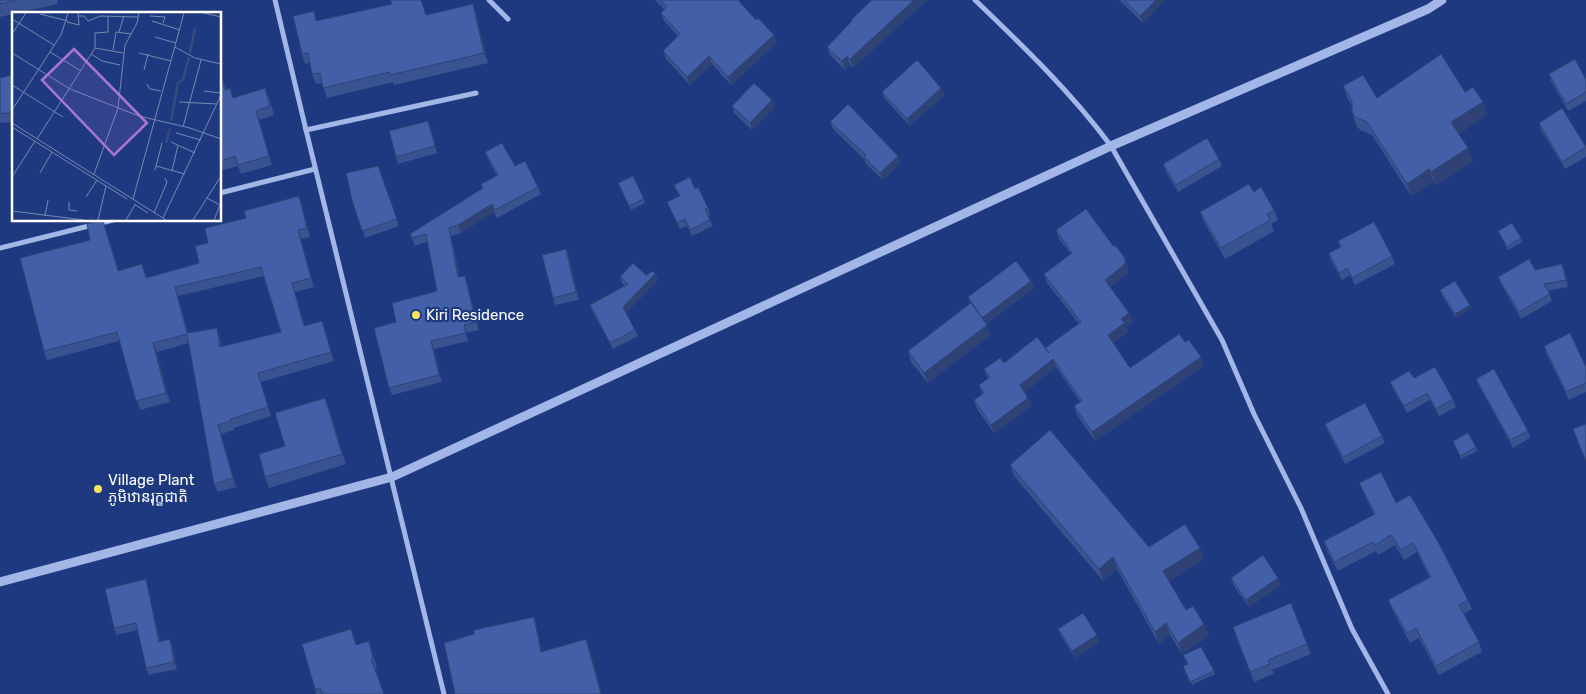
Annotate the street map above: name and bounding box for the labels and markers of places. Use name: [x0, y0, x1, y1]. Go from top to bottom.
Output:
place label: Kiri Residence: [426, 306, 524, 324]
marker: Kiri Residence: [410, 309, 422, 321]
place label: Village Plant ភូមិឋានរុក្ខជាតិ: [108, 471, 195, 506]
marker: Village Plant ភូមិឋានរុក្ខជាតិ: [92, 483, 104, 495]

